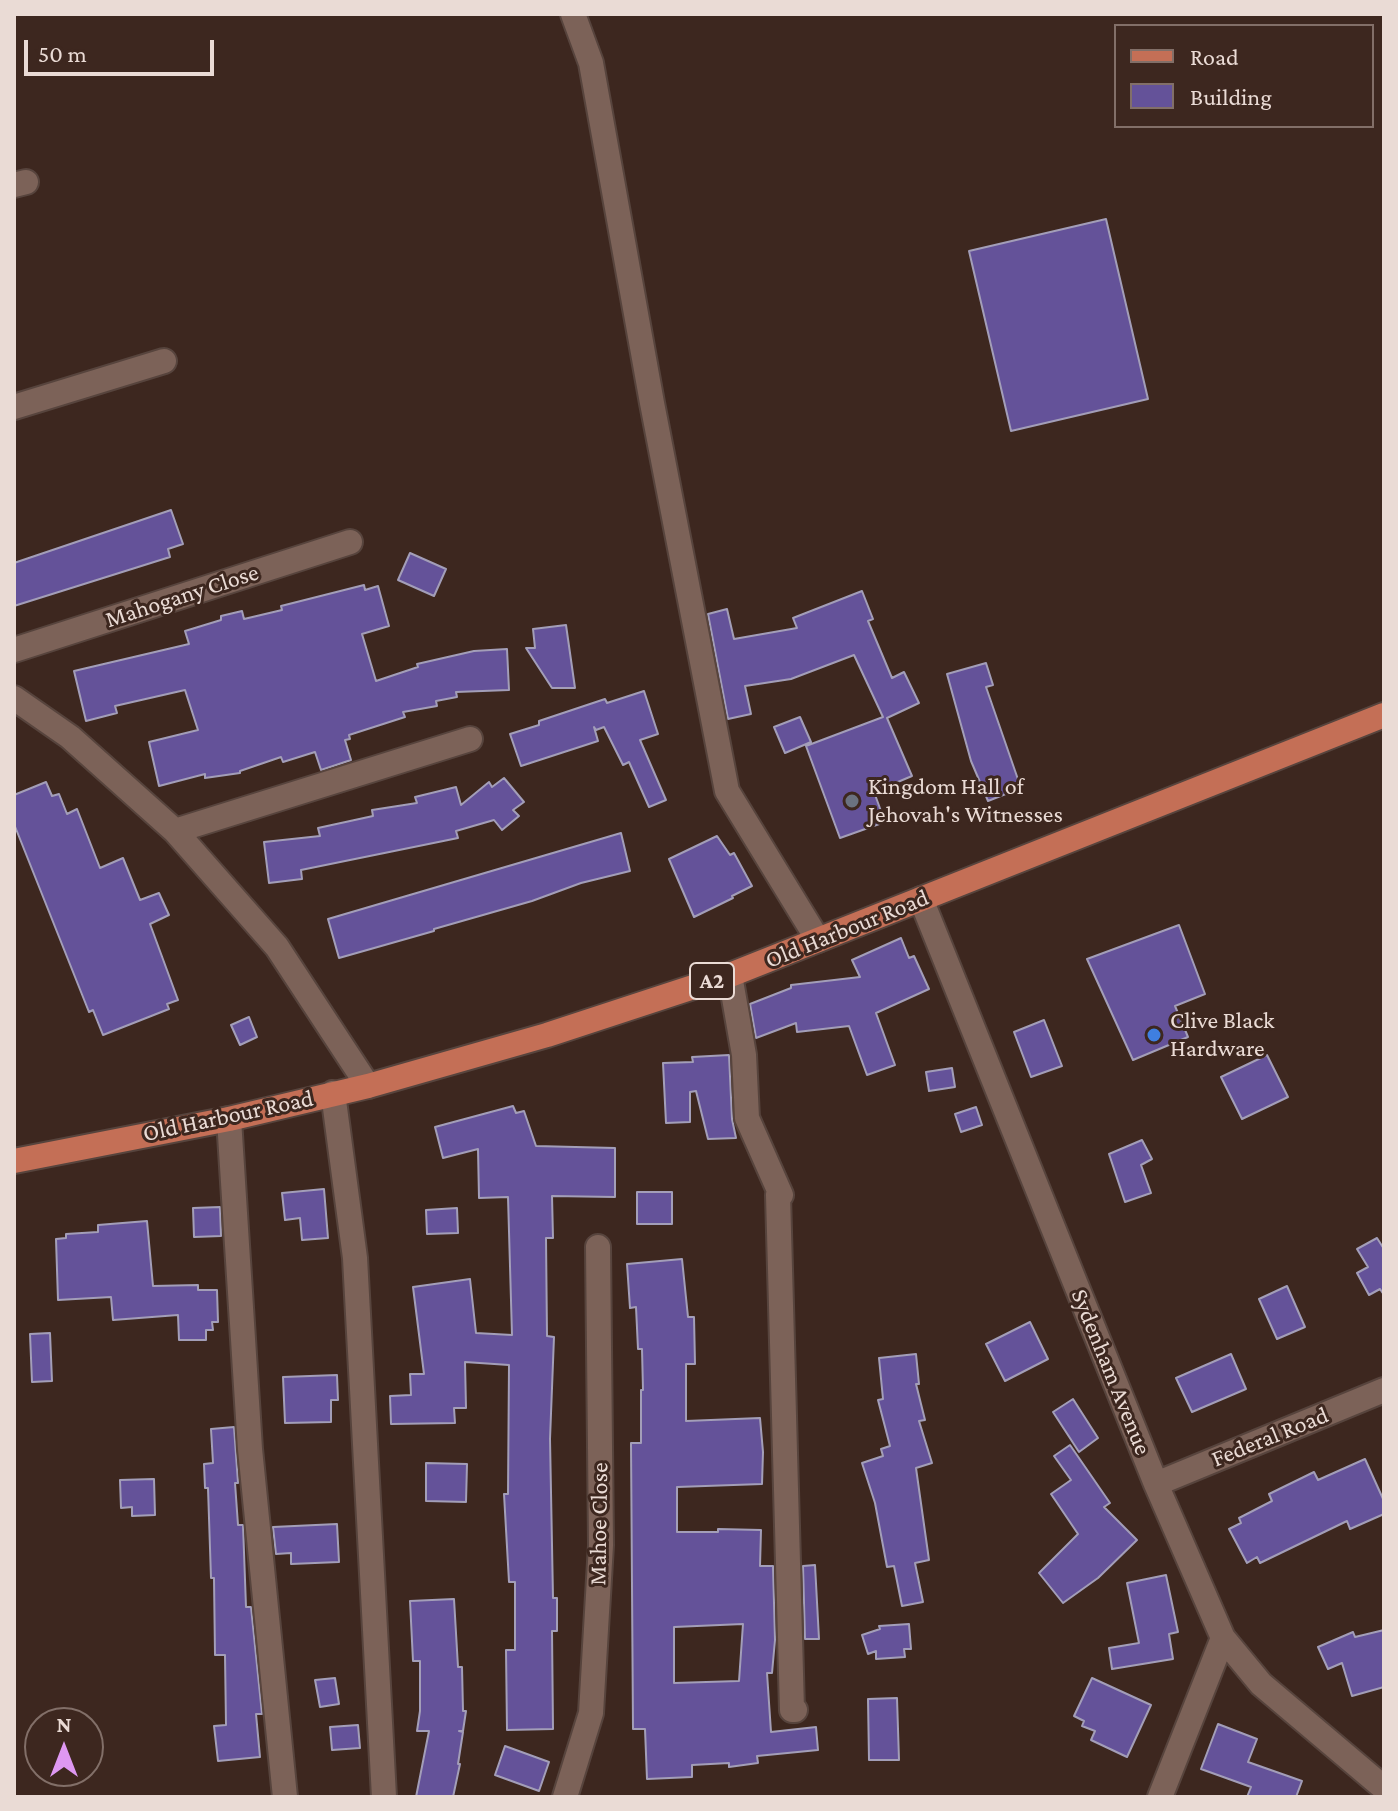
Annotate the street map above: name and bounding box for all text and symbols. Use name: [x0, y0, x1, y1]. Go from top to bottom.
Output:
scale bar: [28, 24, 218, 74]
legend: [1114, 24, 1374, 128]
text: 50 m: [38, 40, 87, 67]
text: Road: [1190, 43, 1239, 70]
text: Building: [1190, 83, 1272, 110]
street label: Mahogany Close: [102, 558, 262, 634]
place label: Kingdom Hall of Jehovah's Witnesses: [868, 773, 1063, 829]
marker: Kingdom Hall of Jehovah's Witnesses: [843, 792, 861, 810]
street label: Old Harbour Road: [761, 883, 933, 975]
road number: A2: [690, 963, 734, 999]
place label: Clive Black Hardware: [1170, 1007, 1274, 1063]
marker: Clive Black Hardware: [1145, 1026, 1163, 1044]
street label: Old Harbour Road: [140, 1084, 316, 1148]
street label: Sydenham Avenue: [1065, 1285, 1157, 1459]
street label: Federal Road: [1207, 1400, 1333, 1474]
street label: Mahoe Close: [584, 1462, 614, 1586]
north arrow: [24, 1707, 104, 1787]
text: N: [57, 1712, 72, 1737]

